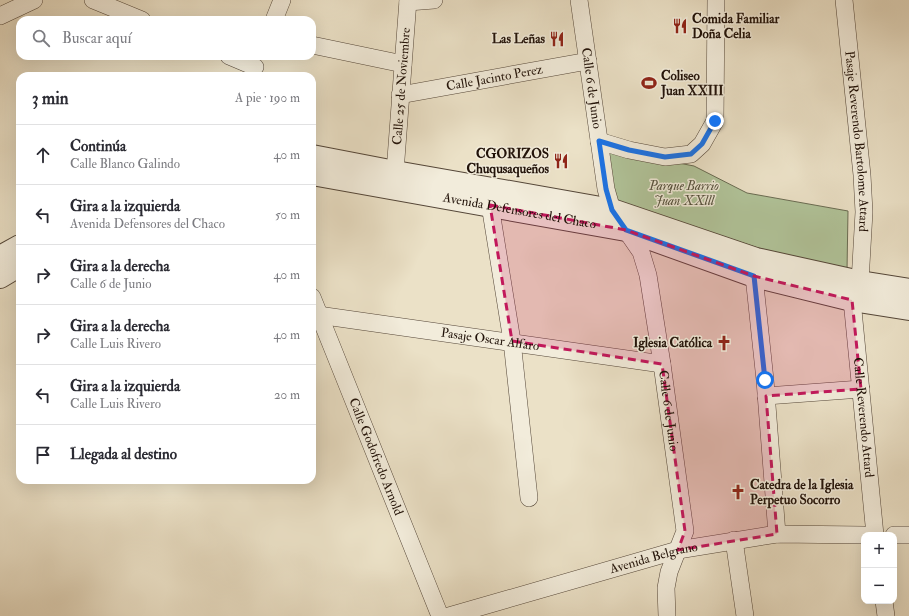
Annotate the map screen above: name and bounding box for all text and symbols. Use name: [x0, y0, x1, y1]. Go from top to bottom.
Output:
place label: Comida Familiar Doña Celia: [692, 11, 781, 42]
search box: [16, 16, 316, 60]
restaurant icon: Comida Familiar Doña Celia: [671, 17, 689, 35]
street label: Calle 25 de Noviembre: [389, 26, 414, 146]
icon: search: [30, 27, 52, 49]
text: Buscar aquí: [62, 29, 131, 48]
restaurant icon: Las Leñas: [548, 30, 566, 48]
place label: Las Leñas: [492, 31, 546, 47]
street label: Calle 6 de Junio: [578, 47, 605, 130]
street label: Pasaje Reverendo Bartolome Attard: [841, 50, 872, 233]
street label: Calle Jacinto Perez: [445, 61, 545, 94]
place label: Coliseo Juan XXIII: [660, 68, 724, 100]
sports icon: Coliseo Juan XXIII: [640, 74, 658, 92]
text: 3 min: [32, 88, 69, 109]
text: A pie · 190 m: [235, 90, 300, 106]
route end: [706, 112, 724, 130]
text: Continúa: [70, 137, 126, 156]
icon: ahead: [32, 144, 54, 166]
place label: CGORIZOS Chuqusaqueños: [466, 146, 550, 178]
text: 40 m: [274, 147, 300, 163]
restaurant icon: CGORIZOS Chuqusaqueños: [552, 152, 570, 170]
text: Calle Blanco Galindo: [70, 156, 180, 172]
park label: Parque Barrio Juan XXlll: [648, 178, 719, 209]
street label: Avenida Defensores del Chaco: [441, 189, 598, 233]
text: Gira a la izquierda: [70, 197, 180, 216]
icon: left: [32, 204, 54, 226]
text: 50 m: [275, 207, 300, 223]
text: Avenida Defensores del Chaco: [70, 216, 225, 232]
text: Gira a la derecha: [70, 257, 170, 276]
icon: right: [32, 264, 54, 286]
text: 40 m: [274, 267, 300, 283]
text: Calle 6 de Junio: [70, 276, 152, 292]
text: Gira a la derecha: [70, 317, 170, 336]
icon: right: [32, 324, 54, 346]
street label: Pasaje Oscar Alfaro: [440, 325, 541, 354]
text: 40 m: [274, 327, 300, 343]
church icon: Iglesia Católica: [715, 334, 733, 352]
place label: Iglesia Católica: [633, 335, 713, 352]
text: Calle Luis Rivero: [70, 336, 161, 352]
street label: Calle Reverendo Attard: [850, 357, 877, 479]
street label: Calle 6 de Junio: [655, 369, 682, 452]
route start: [756, 371, 774, 389]
text: Gira a la izquierda: [70, 377, 180, 396]
icon: left: [32, 384, 54, 406]
text: 20 m: [274, 387, 300, 403]
text: Calle Luis Rivero: [70, 396, 161, 412]
street label: Calle Godofredo Arnold: [345, 396, 407, 518]
icon: arrive: [32, 444, 54, 466]
text: Llegada al destino: [70, 445, 177, 464]
place label: Catedra de la Iglesia Perpetuo Socorro: [750, 477, 854, 509]
church icon: Catedra de la Iglesia Perpetuo Socorro: [729, 483, 747, 501]
map controls: [861, 532, 897, 604]
button: +: [861, 532, 897, 568]
street label: Avenida Belgrano: [607, 539, 699, 577]
button: −: [861, 568, 897, 604]

